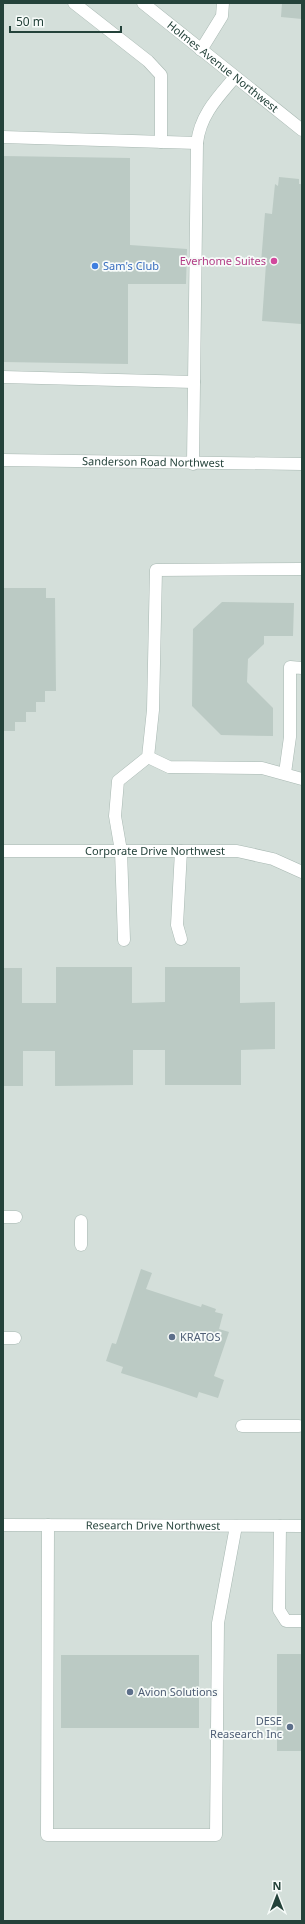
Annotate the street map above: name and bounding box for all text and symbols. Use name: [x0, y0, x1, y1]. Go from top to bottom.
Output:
scale bar: [10, 8, 121, 34]
text: 50 m: [16, 13, 44, 30]
street label: Holmes Avenue Northwest: [164, 17, 282, 115]
place label: Everhome Suites: [180, 253, 266, 268]
marker: Everhome Suites: [269, 256, 279, 266]
place label: Sam's Club: [103, 258, 159, 273]
marker: Sam's Club: [90, 261, 100, 271]
street label: Sanderson Road Northwest: [82, 453, 224, 470]
street label: Corporate Drive Northwest: [85, 843, 225, 858]
place label: KRATOS: [180, 1329, 220, 1344]
marker: KRATOS: [167, 1332, 177, 1342]
street label: Research Drive Northwest: [86, 1517, 220, 1533]
place label: Avion Solutions: [138, 1684, 218, 1699]
marker: Avion Solutions: [125, 1687, 135, 1697]
place label: DESE Reasearch Inc: [210, 1713, 282, 1741]
marker: DESE Reasearch Inc: [285, 1722, 295, 1732]
north arrow: [257, 1876, 297, 1916]
text: N: [273, 1878, 281, 1893]

